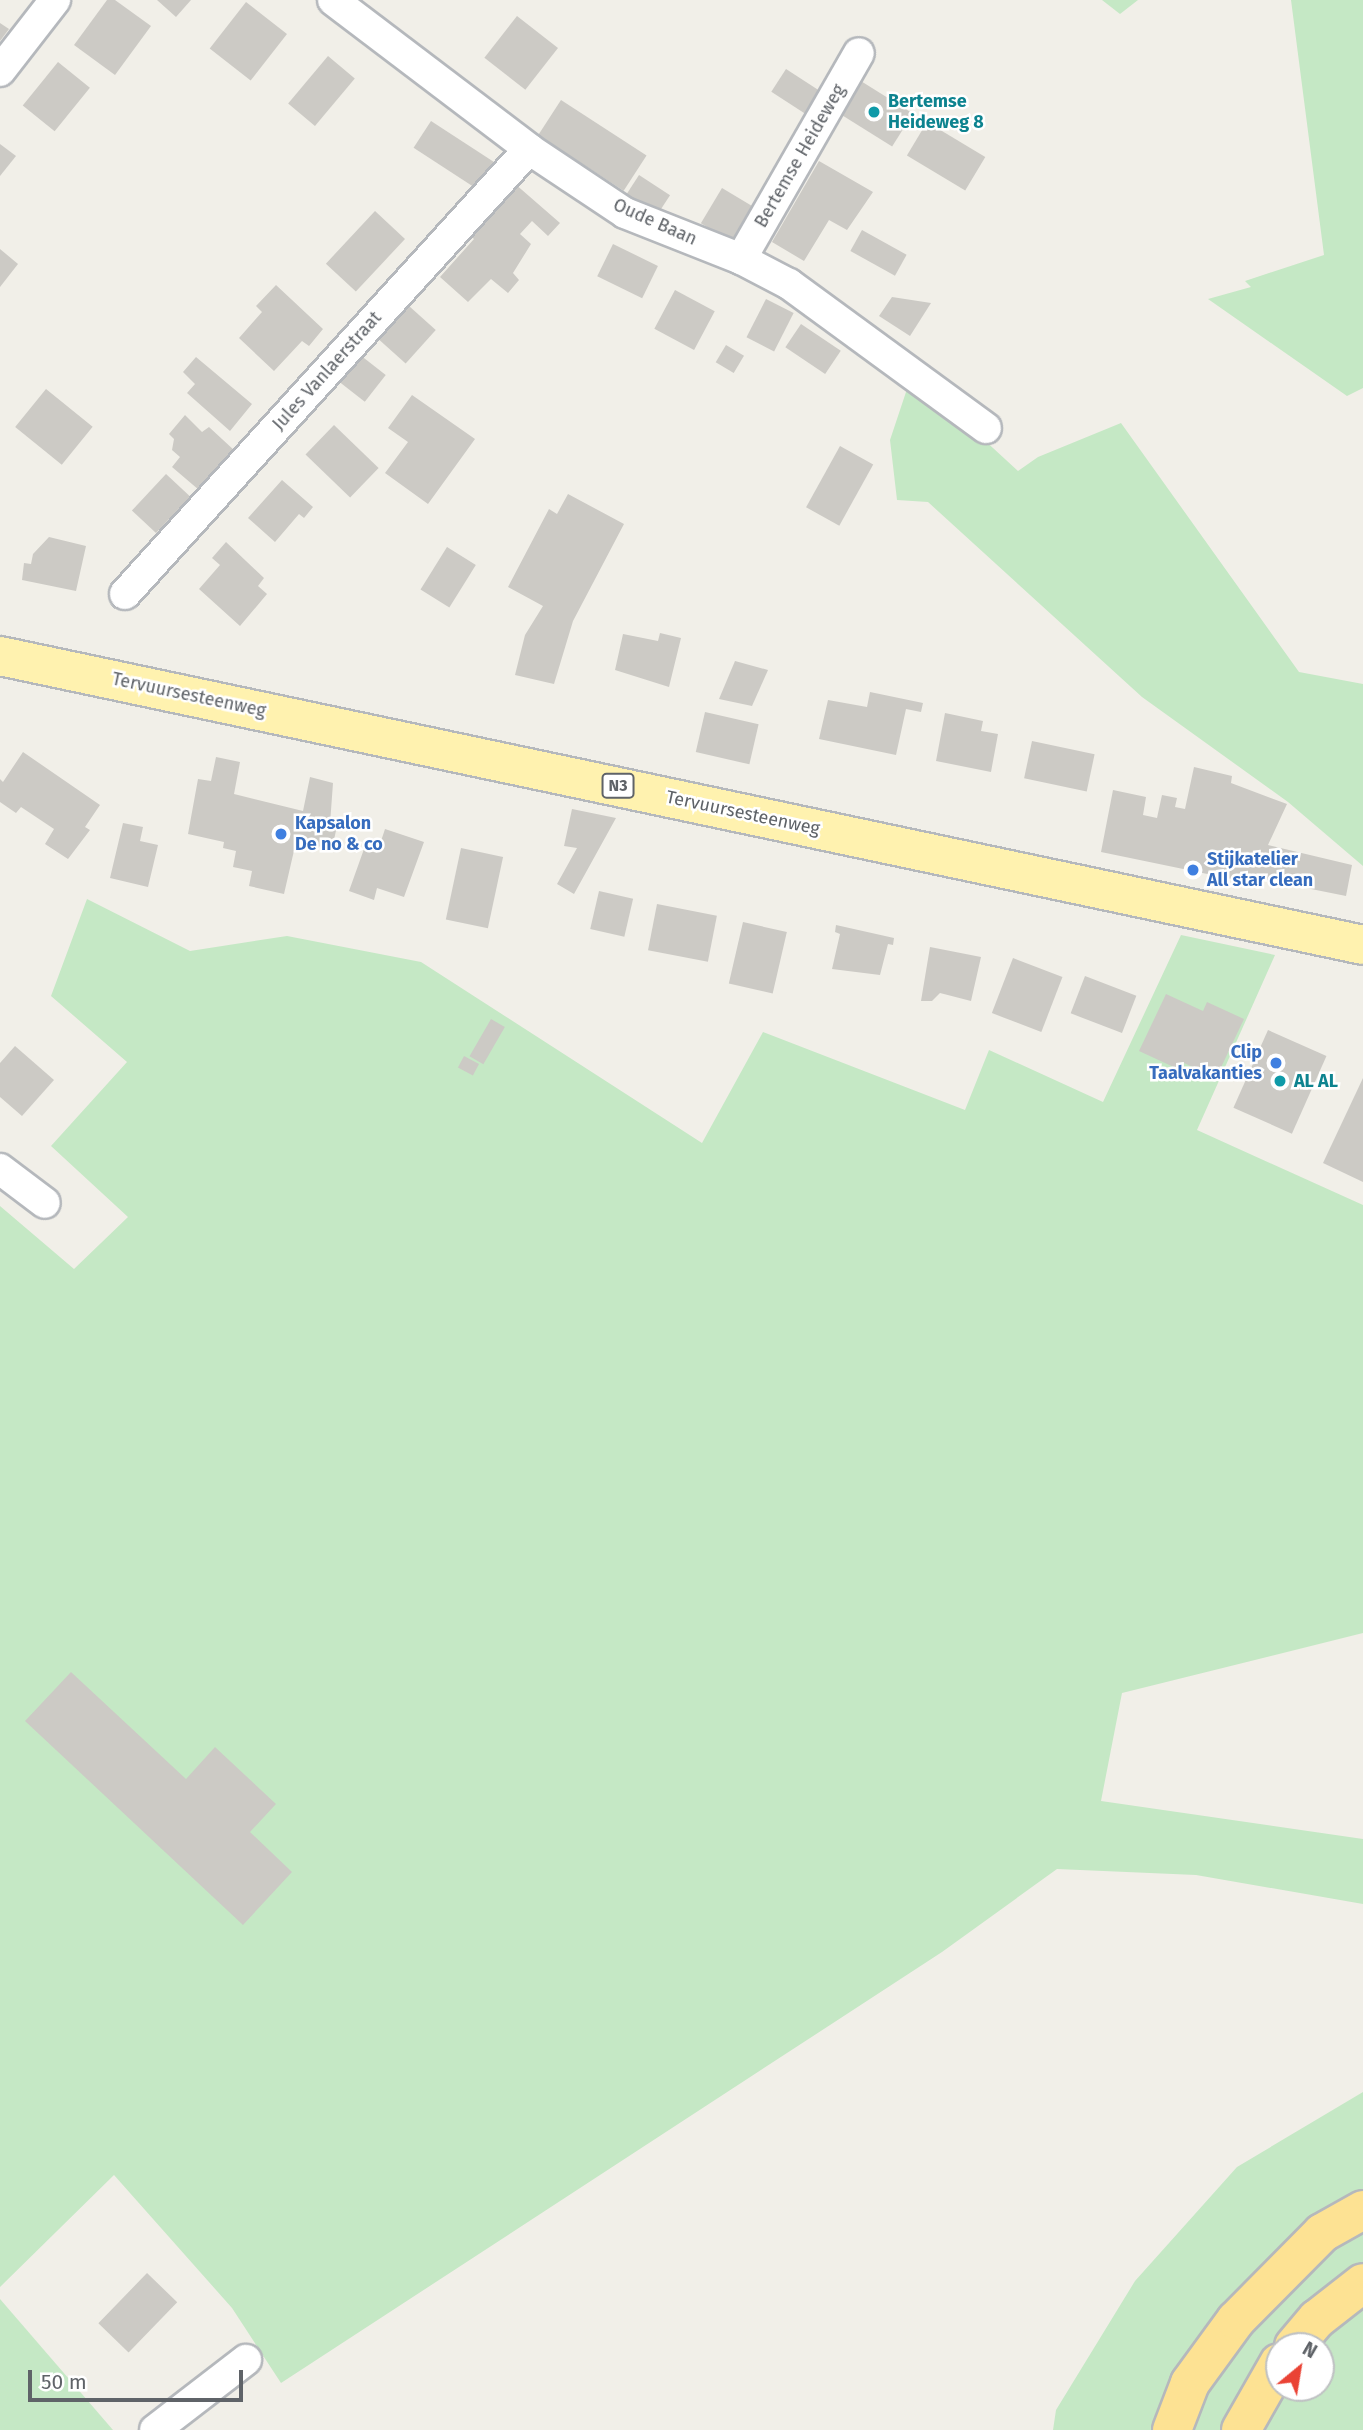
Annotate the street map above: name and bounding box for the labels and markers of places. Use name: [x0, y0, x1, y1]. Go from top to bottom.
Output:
place label: Bertemse Heideweg 8: [888, 91, 984, 134]
marker: Bertemse Heideweg 8: [866, 104, 882, 120]
place label: Kapsalon De no & co: [295, 813, 383, 856]
marker: Kapsalon De no & co: [273, 826, 289, 842]
place label: Stijkatelier All star clean: [1207, 849, 1313, 892]
marker: Stijkatelier All star clean: [1185, 862, 1201, 878]
place label: Clip Taalvakanties: [1149, 1042, 1262, 1084]
marker: Clip Taalvakanties: [1268, 1055, 1284, 1071]
place label: AL AL: [1294, 1070, 1338, 1092]
marker: AL AL: [1272, 1073, 1288, 1089]

